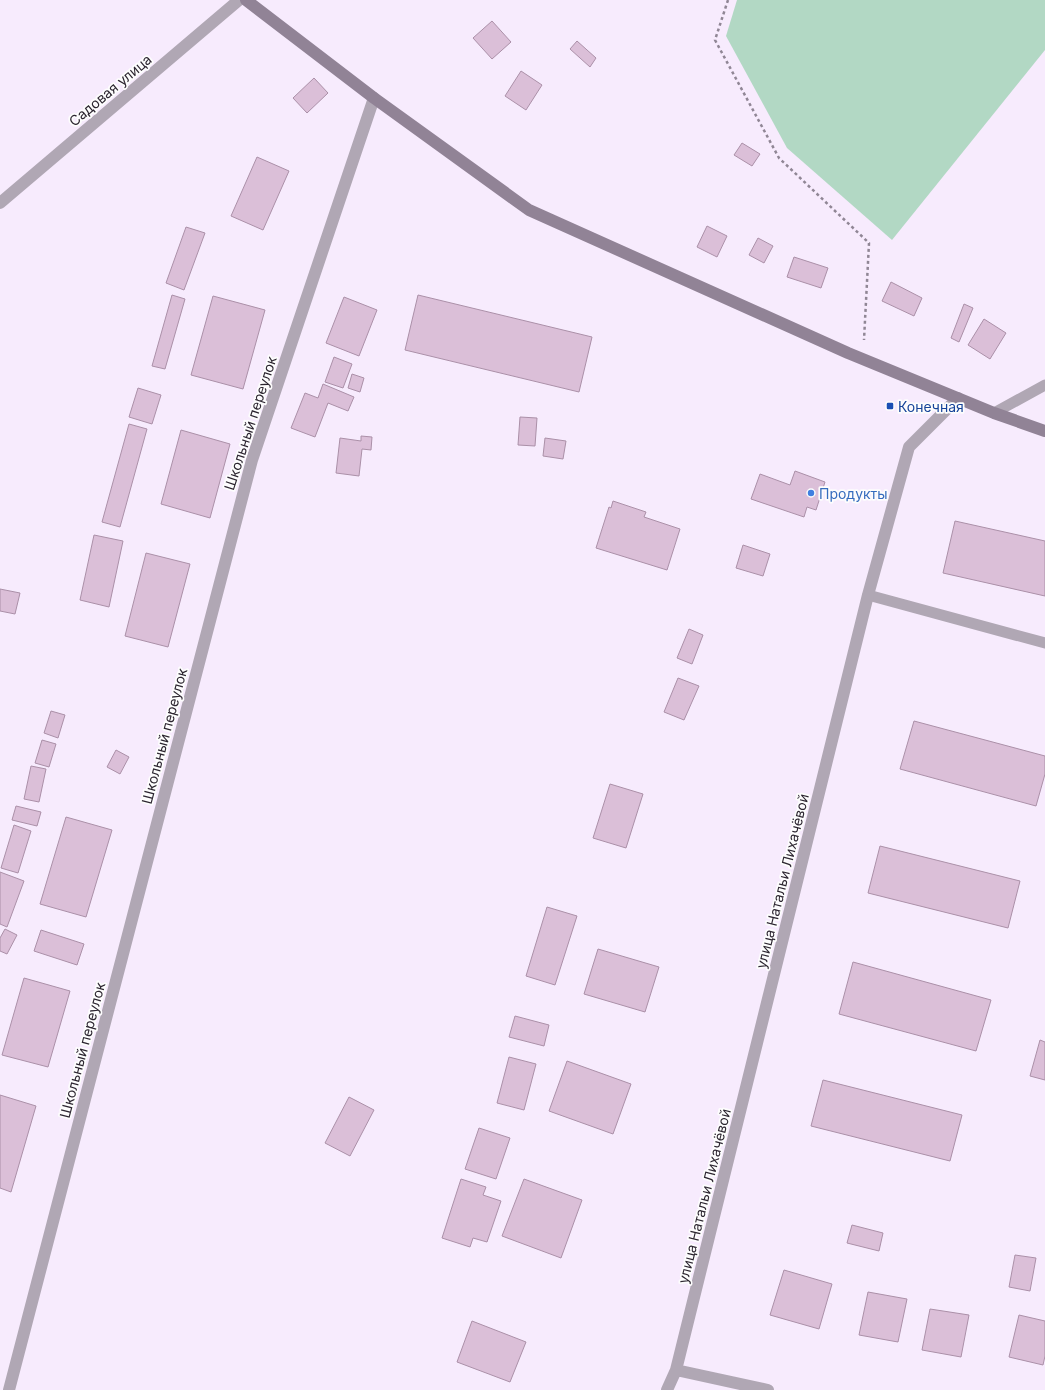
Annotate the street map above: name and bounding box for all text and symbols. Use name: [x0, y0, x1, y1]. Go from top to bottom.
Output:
street label: Садовая улица: [65, 51, 155, 129]
street label: Школьный переулок: [220, 353, 280, 492]
place label: Конечная: [898, 398, 964, 415]
marker: Конечная: [885, 401, 895, 411]
place label: Продукты: [819, 485, 888, 502]
marker: Продукты: [806, 488, 816, 498]
street label: Школьный переулок: [138, 666, 190, 806]
street label: улица Натальи Лихачёвой: [752, 792, 812, 970]
street label: Школьный переулок: [56, 980, 108, 1120]
street label: улица Натальи Лихачёвой: [674, 1107, 734, 1285]

